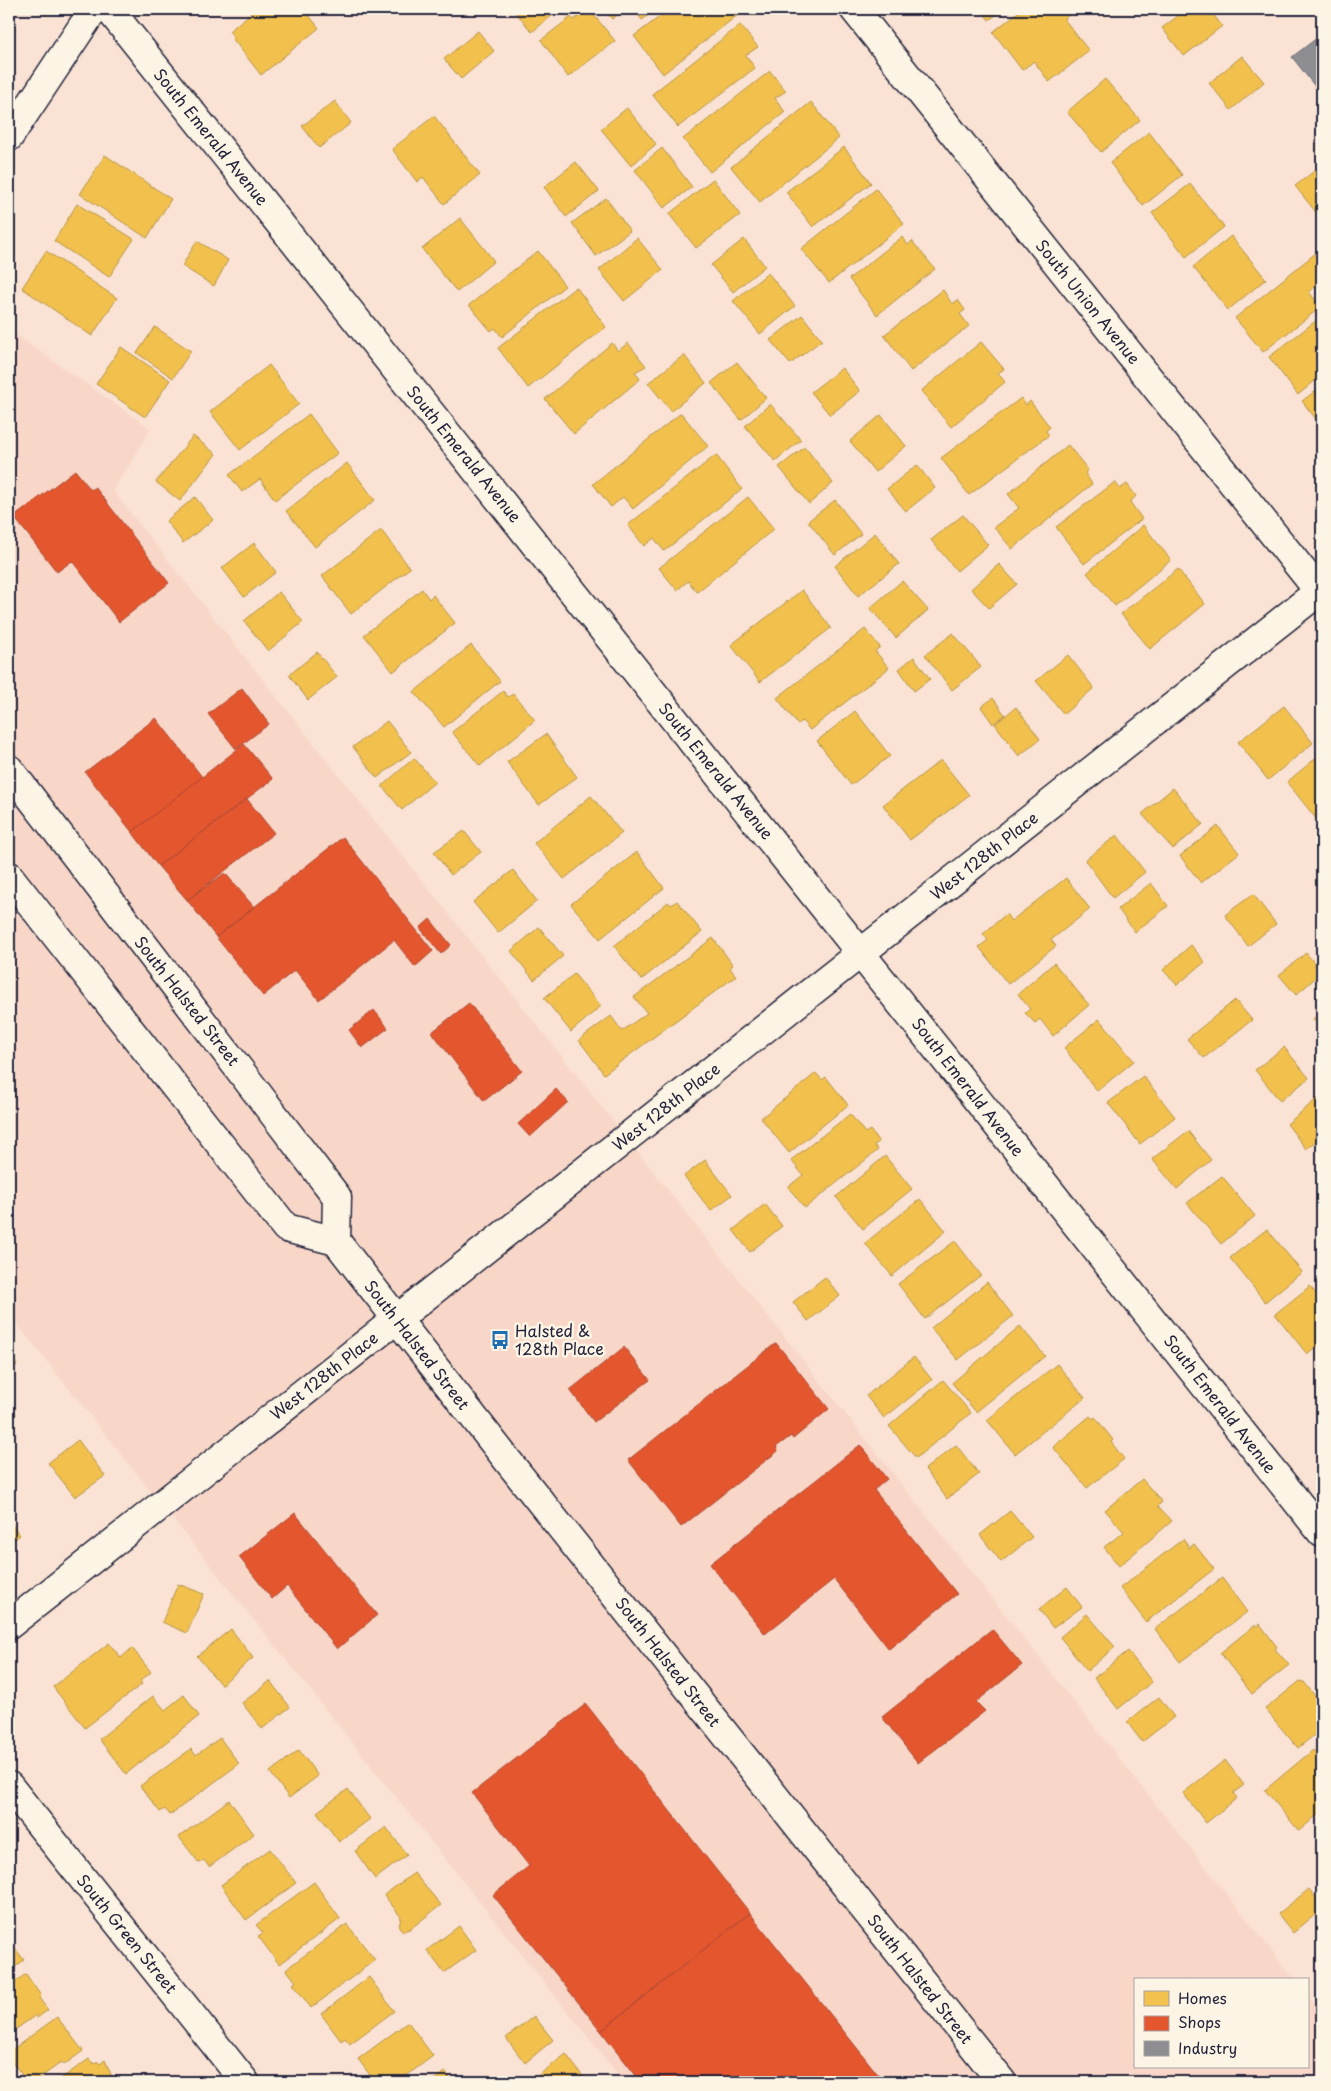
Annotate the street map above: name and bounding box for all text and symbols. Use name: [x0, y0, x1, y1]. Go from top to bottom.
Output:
street label: South Emerald Avenue: [149, 63, 275, 210]
street label: South Union Avenue: [1031, 234, 1147, 369]
street label: South Emerald Avenue: [402, 380, 528, 527]
street label: South Emerald Avenue: [654, 697, 780, 844]
street label: West 128th Place: [924, 805, 1042, 905]
street label: South Halsted Street: [129, 930, 246, 1070]
street label: South Emerald Avenue: [907, 1012, 1031, 1161]
street label: West 128th Place: [606, 1056, 724, 1156]
street label: South Halsted Street: [359, 1274, 476, 1414]
place label: Halsted & 128th Place: [515, 1318, 604, 1360]
street label: West 128th Place: [264, 1325, 382, 1425]
bus stop icon: Halsted & 128th Place: [489, 1329, 511, 1351]
street label: South Emerald Avenue: [1159, 1329, 1283, 1478]
street label: South Halsted Street: [610, 1591, 727, 1731]
street label: South Green Street: [72, 1868, 184, 1999]
street label: South Halsted Street: [862, 1908, 979, 2048]
legend: [1134, 1978, 1308, 2068]
text: Homes: [1178, 1986, 1227, 2009]
text: Shops: [1178, 2010, 1221, 2033]
text: Industry: [1178, 2036, 1237, 2059]

